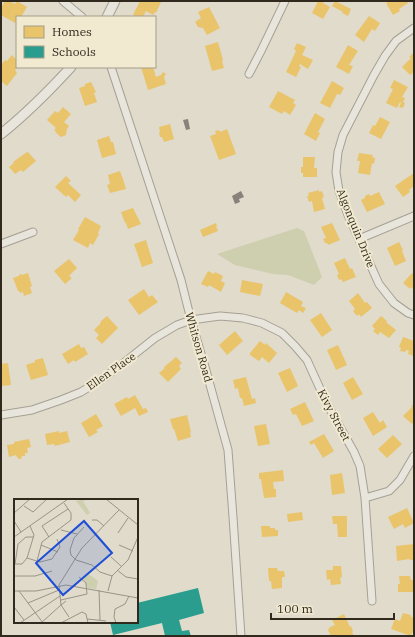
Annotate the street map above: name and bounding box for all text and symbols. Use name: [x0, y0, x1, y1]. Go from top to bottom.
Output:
legend: [16, 16, 156, 68]
text: Homes: [52, 24, 92, 39]
text: Schools: [52, 44, 96, 59]
street label: Algonquin Drive: [334, 186, 378, 270]
street label: Whitson Road: [182, 310, 216, 384]
street label: Ellen Place: [84, 349, 138, 393]
street label: Kivy Street: [315, 387, 354, 443]
inset map: [14, 499, 138, 623]
scale bar: [271, 595, 394, 621]
text: 100 m: [277, 601, 313, 616]

